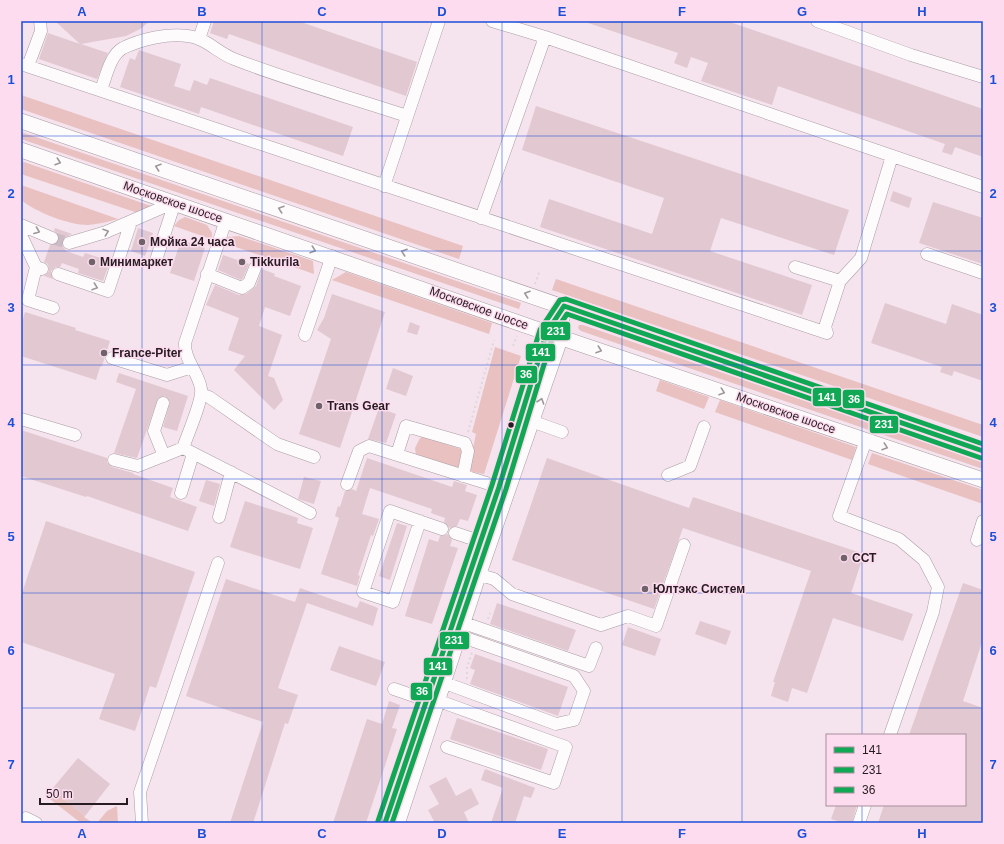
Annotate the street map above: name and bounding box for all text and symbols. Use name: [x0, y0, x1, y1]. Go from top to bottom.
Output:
text: A: [77, 4, 87, 19]
text: B: [197, 4, 207, 19]
text: C: [317, 4, 327, 19]
text: D: [437, 4, 447, 19]
text: E: [558, 4, 567, 19]
text: F: [678, 4, 686, 19]
text: G: [797, 4, 807, 19]
text: H: [917, 4, 927, 19]
text: 1: [7, 72, 15, 87]
text: 1: [989, 72, 997, 87]
one-way arrow: [54, 157, 61, 166]
one-way arrow: [154, 164, 161, 172]
street label: Московское шоссе: [121, 178, 225, 226]
text: 2: [7, 186, 15, 201]
text: 2: [989, 186, 997, 201]
one-way arrow: [277, 206, 284, 214]
one-way arrow: [33, 227, 40, 235]
one-way arrow: [102, 228, 109, 237]
place label: Мойка 24 часа: [150, 235, 235, 249]
marker: Мойка 24 часа: [137, 237, 147, 247]
one-way arrow: [310, 245, 317, 254]
one-way arrow: [400, 248, 407, 256]
place label: Минимаркет: [100, 255, 173, 269]
place label: Tikkurila: [250, 255, 299, 269]
marker: Минимаркет: [87, 257, 97, 267]
marker: Tikkurila: [237, 257, 247, 267]
one-way arrow: [91, 282, 98, 291]
street label: Московское шоссе: [428, 284, 531, 332]
one-way arrow: [523, 290, 530, 298]
text: 3: [7, 300, 15, 315]
text: 3: [989, 300, 997, 315]
line badge: 231: [540, 321, 571, 341]
text: 231: [547, 325, 565, 337]
line badge: 141: [525, 343, 556, 362]
one-way arrow: [595, 345, 602, 354]
place label: France-Piter: [112, 346, 182, 360]
text: 141: [532, 346, 550, 358]
marker: France-Piter: [99, 348, 109, 358]
line badge: 36: [515, 365, 538, 384]
text: 36: [520, 368, 532, 380]
one-way arrow: [718, 387, 725, 395]
line badge: 141: [812, 387, 842, 407]
street label: Московское шоссе: [734, 389, 838, 437]
line badge: 36: [842, 389, 865, 409]
text: 141: [818, 391, 836, 403]
text: 36: [848, 393, 860, 405]
one-way arrow: [536, 398, 545, 405]
place label: Trans Gear: [327, 399, 390, 413]
marker: Trans Gear: [314, 401, 324, 411]
text: 4: [7, 415, 15, 430]
line badge: 231: [869, 415, 899, 434]
text: 4: [989, 415, 997, 430]
text: 231: [875, 418, 893, 430]
unlabelled marker: [506, 420, 516, 430]
one-way arrow: [881, 442, 888, 451]
text: 5: [7, 529, 15, 544]
text: 5: [989, 529, 997, 544]
place label: ССТ: [852, 551, 877, 565]
marker: ССТ: [839, 553, 849, 563]
place label: Юлтэкс Систем: [653, 582, 745, 596]
marker: Юлтэкс Систем: [640, 584, 650, 594]
line badge: 231: [439, 631, 470, 650]
text: 231: [445, 634, 463, 646]
text: 6: [7, 643, 15, 658]
text: 6: [989, 643, 997, 658]
line badge: 141: [423, 657, 453, 676]
text: 141: [429, 660, 447, 672]
line badge: 36: [410, 682, 433, 701]
text: 36: [416, 685, 428, 697]
legend: [826, 734, 966, 806]
text: 141: [862, 743, 882, 757]
text: 7: [7, 757, 15, 772]
text: 7: [989, 757, 997, 772]
text: 231: [862, 763, 882, 777]
scale bar: [40, 780, 127, 806]
text: 36: [862, 783, 876, 797]
text: 50 m: [46, 787, 73, 801]
text: A: [77, 826, 87, 841]
text: B: [197, 826, 207, 841]
text: C: [317, 826, 327, 841]
text: D: [437, 826, 447, 841]
text: E: [558, 826, 567, 841]
text: F: [678, 826, 686, 841]
text: G: [797, 826, 807, 841]
text: H: [917, 826, 927, 841]

